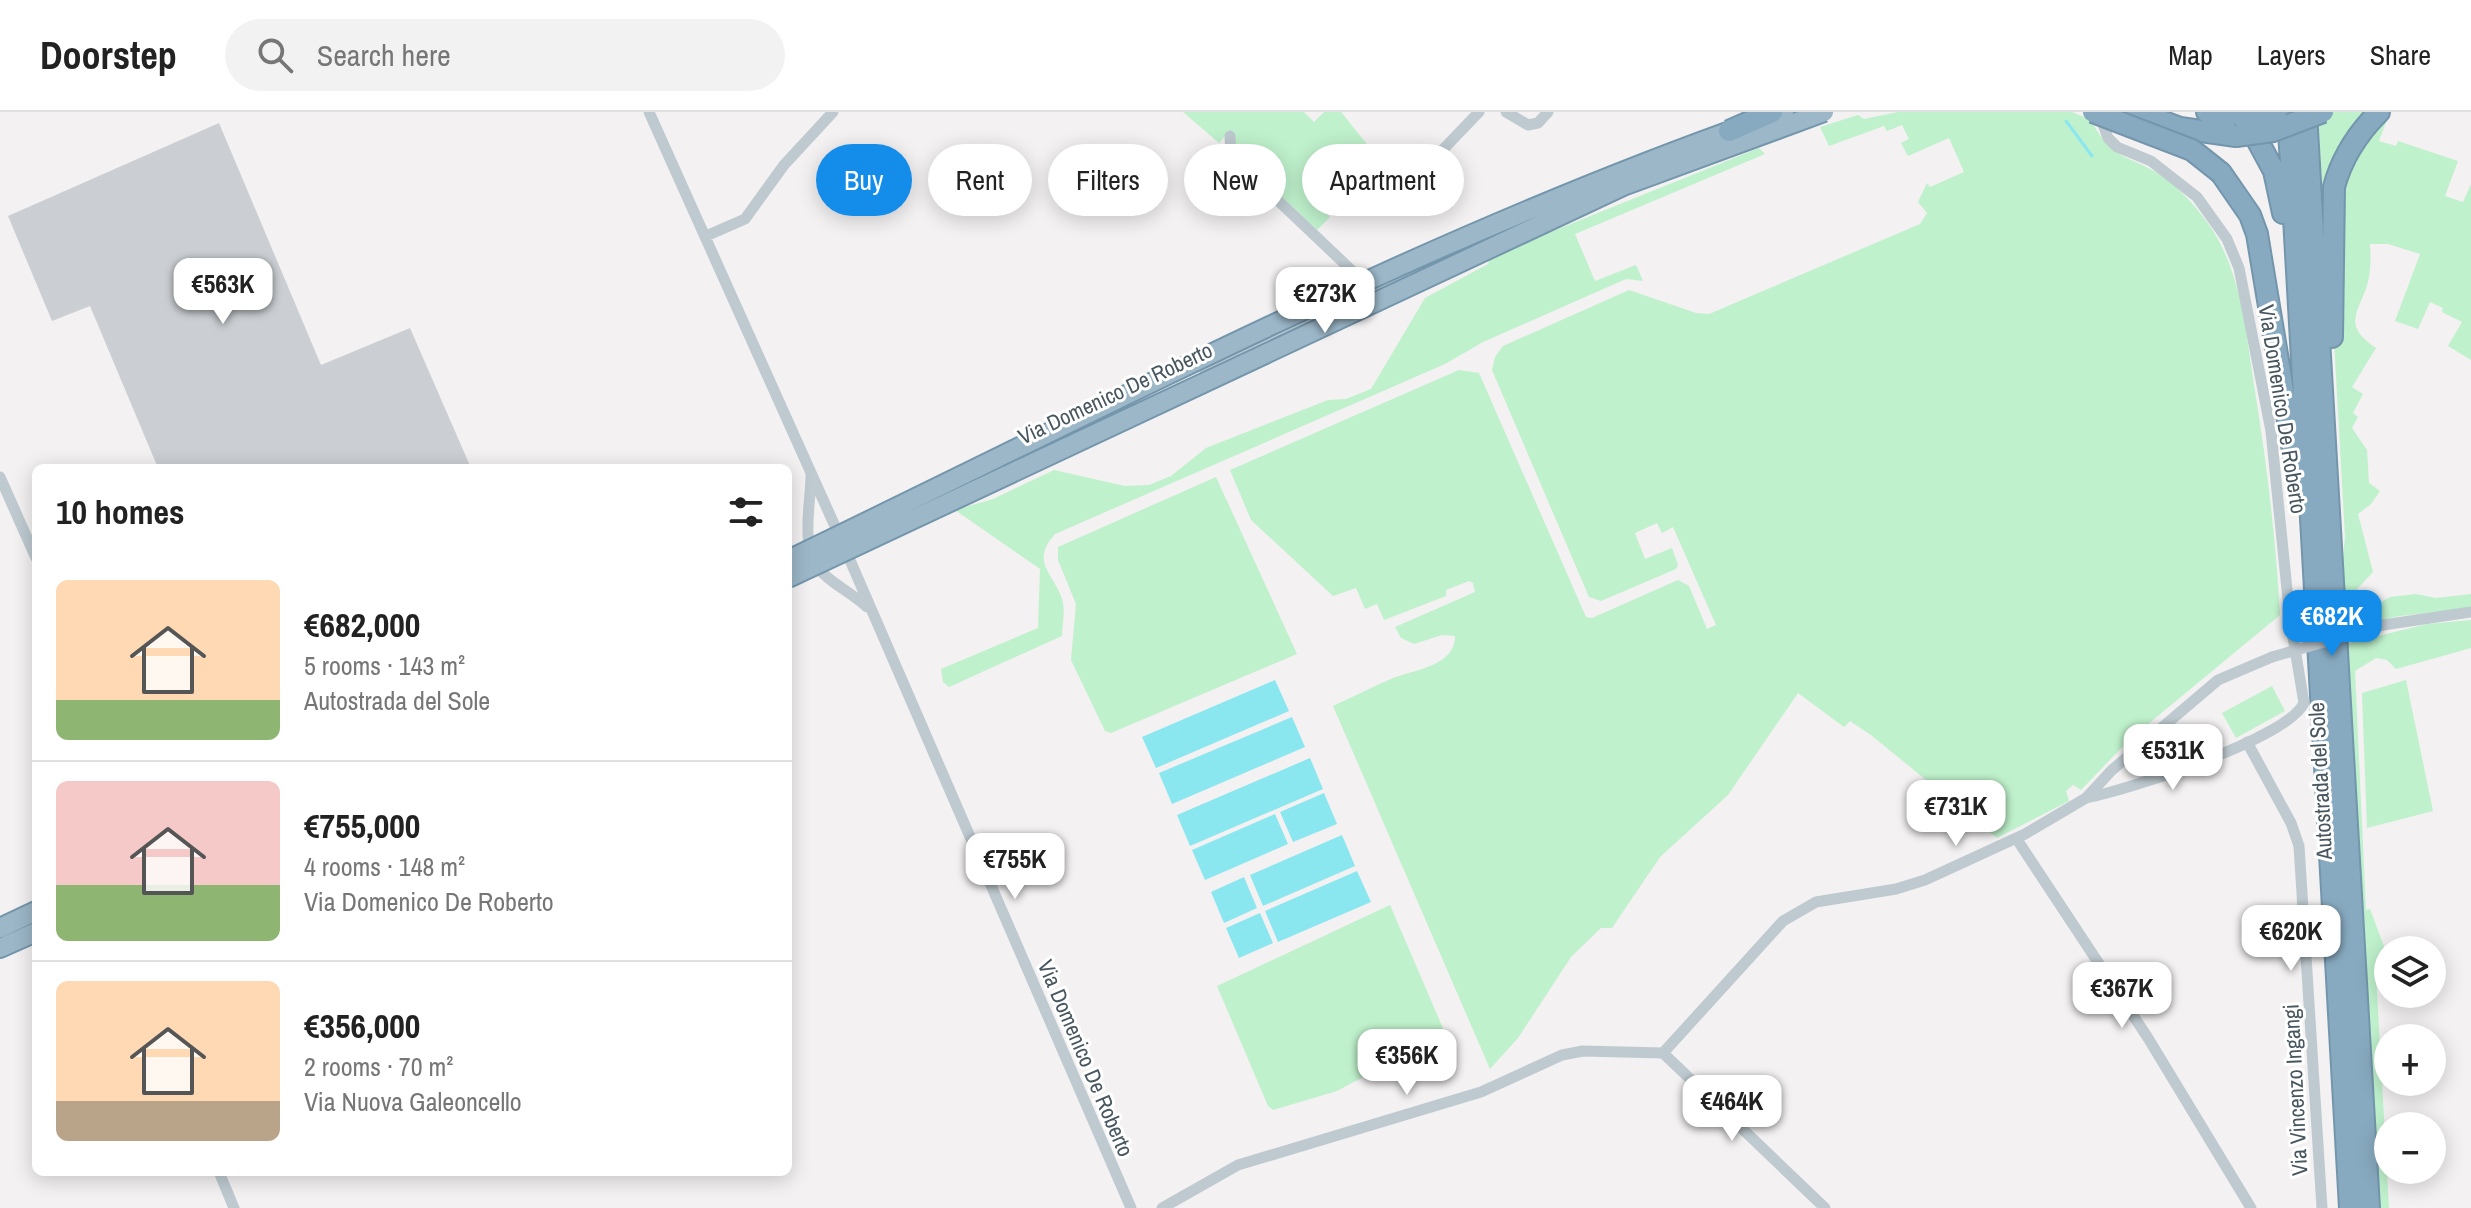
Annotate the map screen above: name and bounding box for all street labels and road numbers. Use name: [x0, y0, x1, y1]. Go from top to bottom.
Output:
street label: Via Domenico De Roberto: [2252, 302, 2314, 516]
street label: Via Domenico De Roberto: [1013, 335, 1217, 451]
street label: Autostrada del Sole: [2301, 702, 2339, 861]
street label: Via Domenico De Roberto: [1031, 955, 1141, 1161]
street label: Via Vincenzo Ingangi: [2276, 1003, 2314, 1177]

